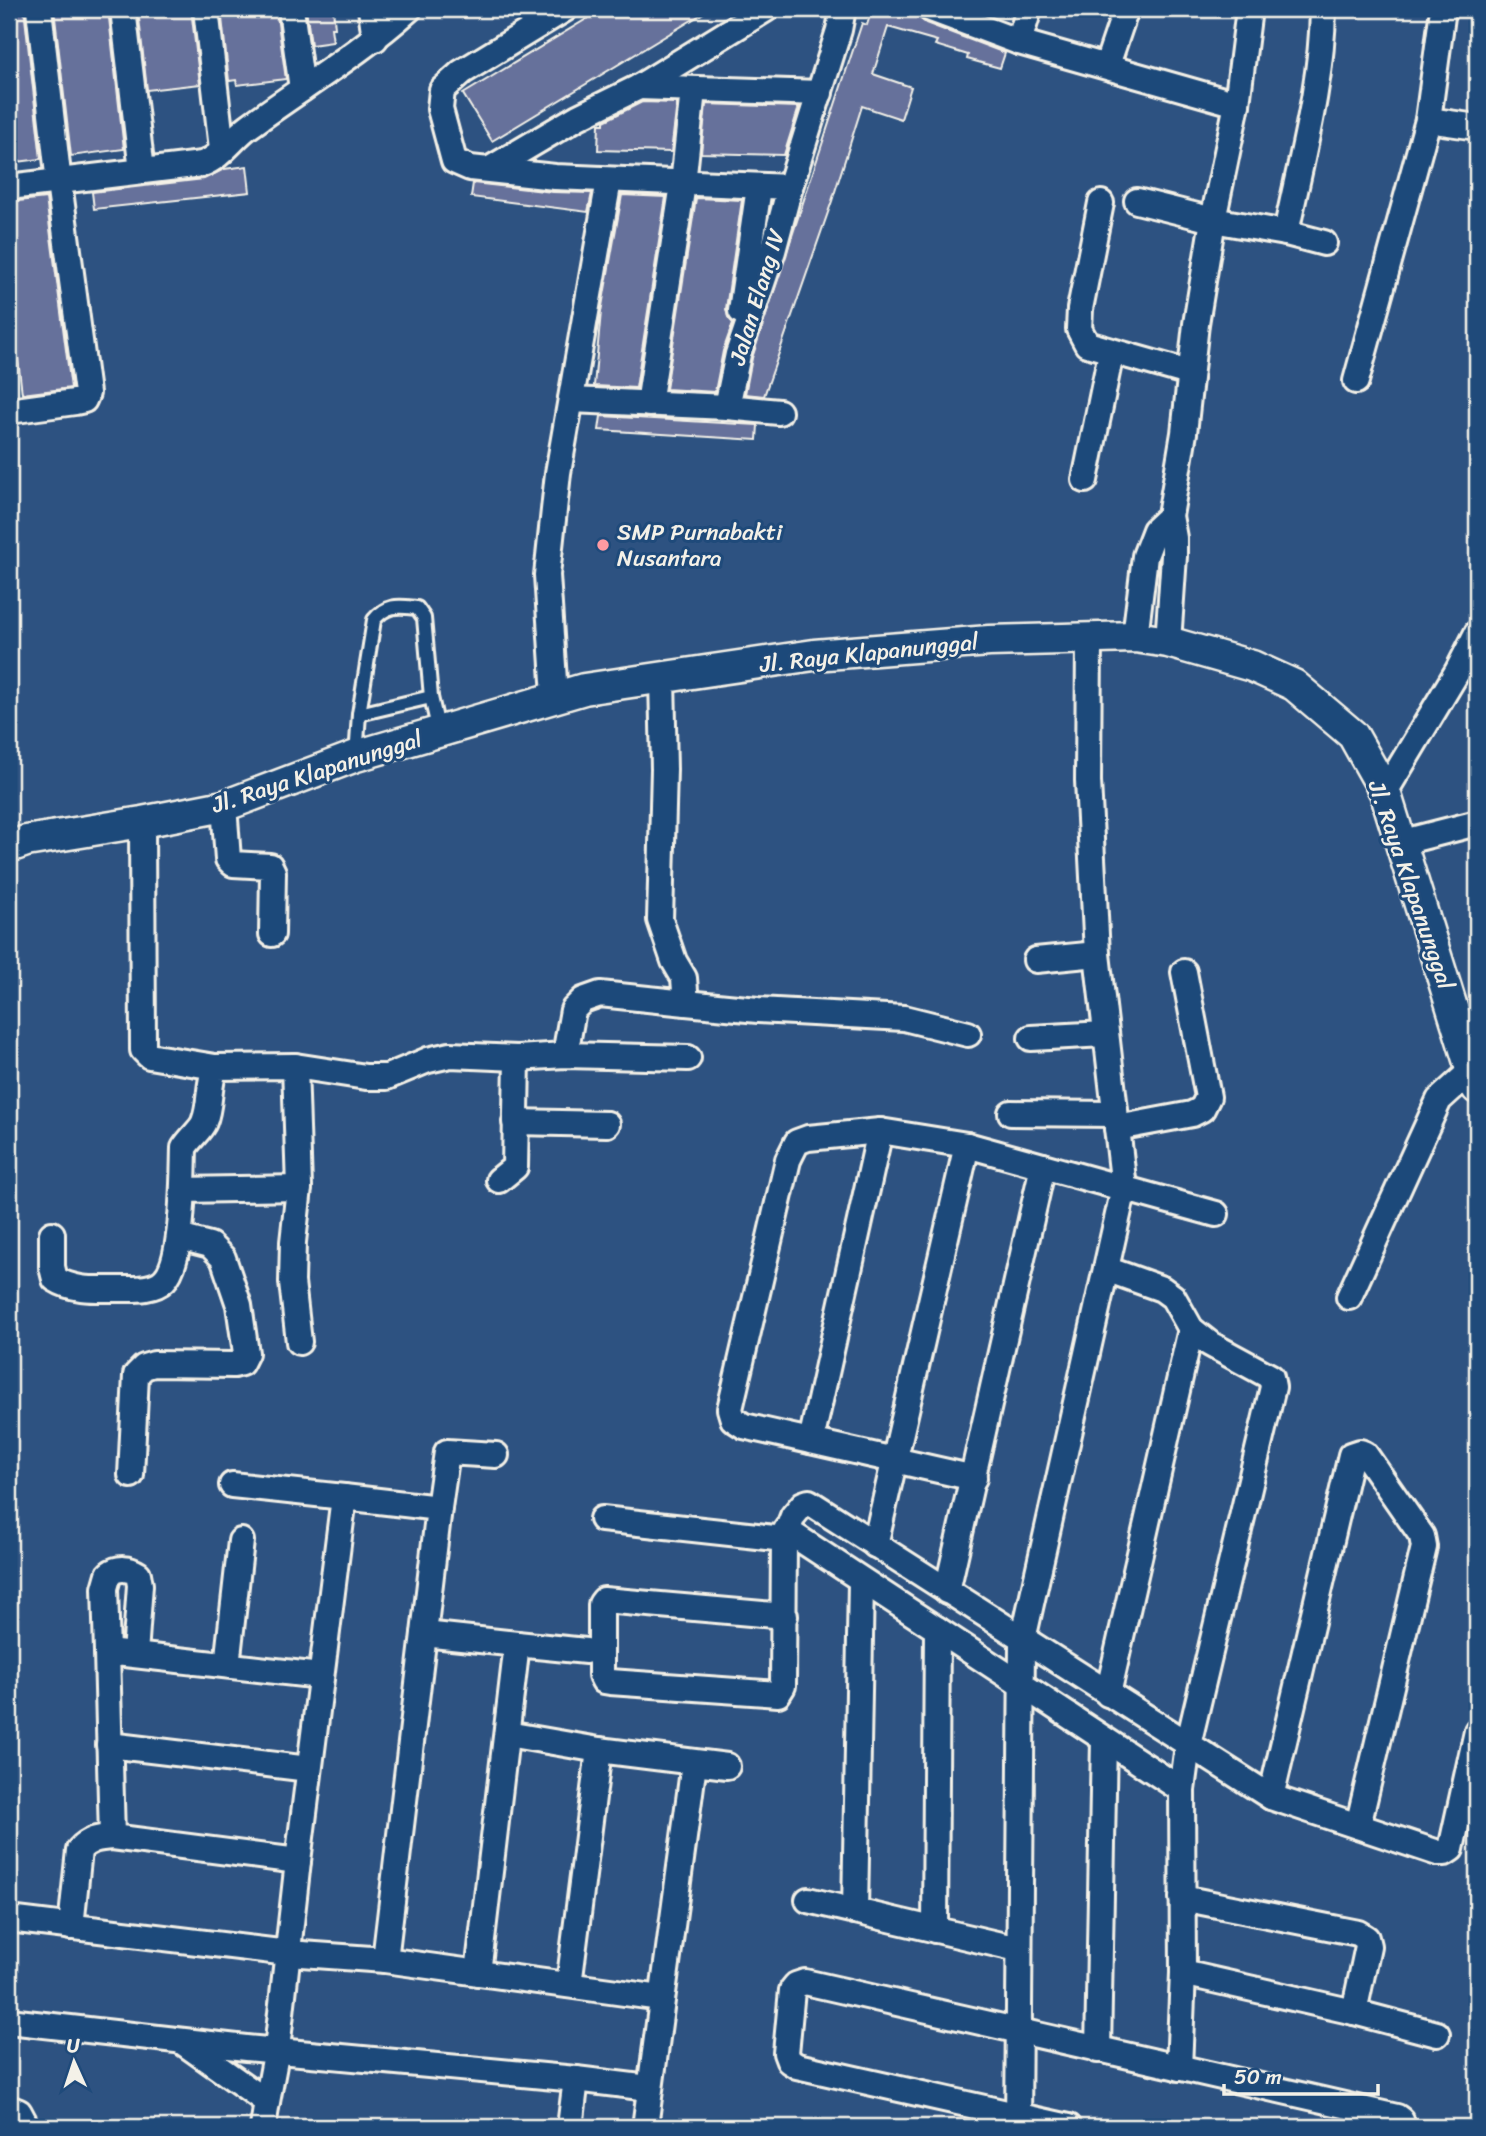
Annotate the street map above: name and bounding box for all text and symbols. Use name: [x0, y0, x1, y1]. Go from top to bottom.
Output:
street label: Jalan Elang IV: [717, 224, 797, 371]
place label: SMP Purnabakti Nusantara: [617, 512, 783, 579]
marker: SMP Purnabakti Nusantara: [595, 537, 611, 553]
street label: Jl. Raya Klapanunggal: [757, 621, 981, 685]
street label: Jl. Raya Klapanunggal: [205, 718, 428, 826]
street label: Jl. Raya Klapanunggal: [1356, 774, 1466, 996]
north arrow: [38, 2028, 108, 2098]
text: U: [66, 2029, 82, 2062]
scale bar: [1224, 2052, 1378, 2096]
text: 50 m: [1234, 2058, 1282, 2096]

